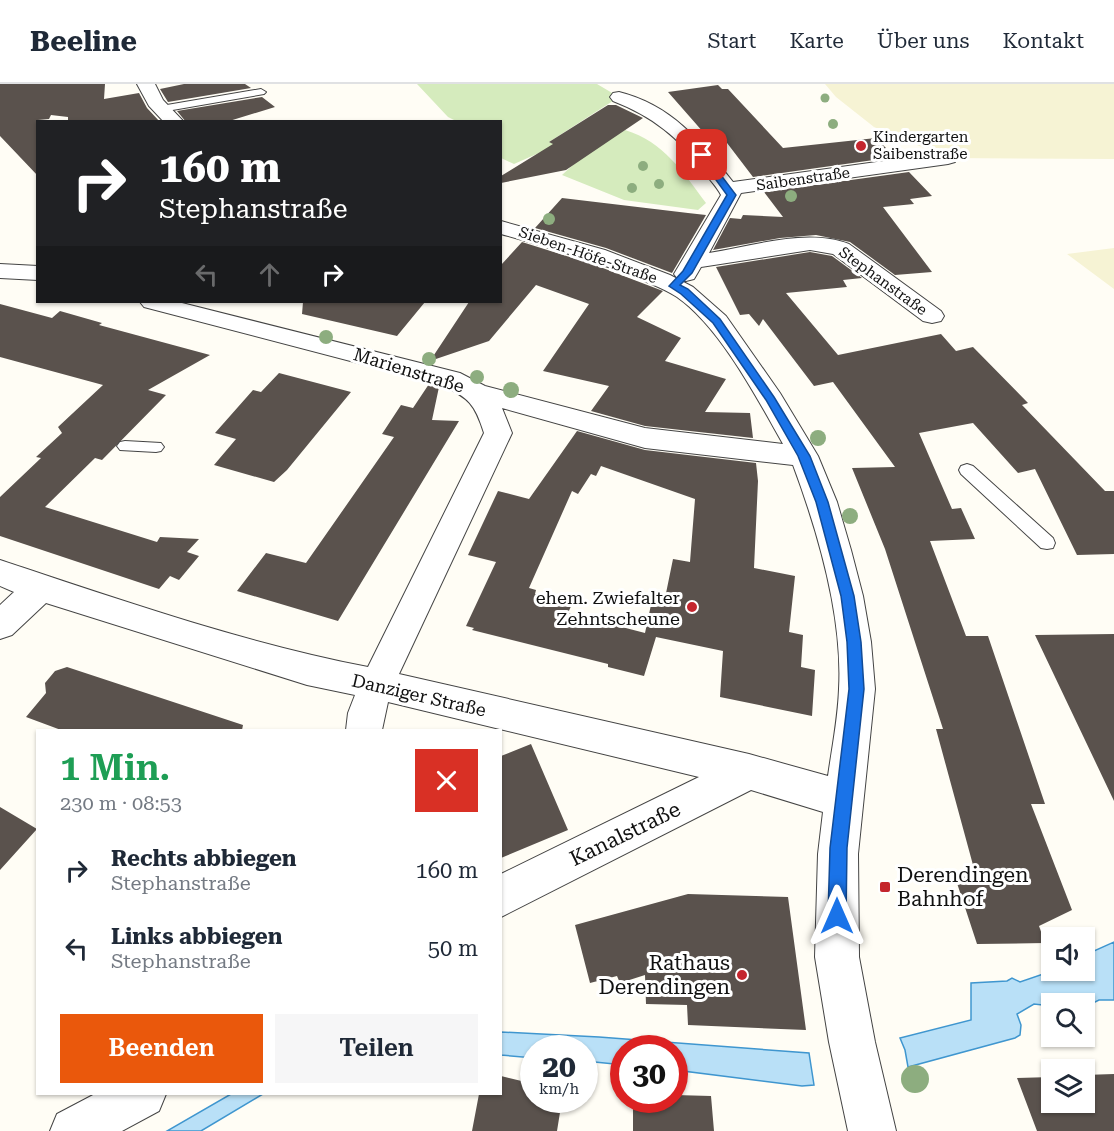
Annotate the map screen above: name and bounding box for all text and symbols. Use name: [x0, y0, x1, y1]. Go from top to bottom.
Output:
text: Beeline: [30, 25, 137, 58]
text: Start: [708, 29, 756, 53]
text: Karte: [789, 29, 844, 53]
text: Über uns: [877, 29, 969, 53]
text: Kontakt: [1002, 29, 1084, 53]
place label: Kindergarten Saibenstraße: [873, 128, 969, 163]
pin: [676, 129, 727, 180]
icon: arrive: [685, 138, 718, 171]
marker: Kindergarten Saibenstraße: [854, 139, 868, 153]
text: 160 m: [159, 143, 281, 192]
icon: right: [60, 144, 138, 222]
street label: Saibenstraße: [755, 164, 851, 194]
text: Stephanstraße: [159, 193, 348, 225]
street label: Sieben-Höfe-Straße: [516, 223, 660, 287]
street label: Stephanstraße: [835, 243, 931, 319]
icon: left: [190, 258, 223, 291]
icon: ahead: [253, 258, 286, 291]
icon: right: [316, 258, 349, 291]
street label: Marienstraße: [351, 343, 467, 397]
place label: ehem. Zwiefalter Zehntscheune: [536, 587, 680, 629]
marker: ehem. Zwiefalter Zehntscheune: [685, 600, 699, 614]
street label: Danziger Straße: [350, 669, 488, 721]
text: 1 Min.: [60, 747, 170, 789]
button: close: [415, 749, 478, 812]
text: 230 m · 08:53: [60, 791, 182, 815]
street label: Kanalstraße: [566, 797, 684, 871]
text: Rechts abbiegen: [111, 846, 297, 871]
icon: right: [60, 854, 93, 887]
text: 160 m: [415, 858, 478, 883]
place label: Derendingen Bahnhof: [897, 863, 1029, 911]
text: Stephanstraße: [111, 871, 251, 895]
marker: Derendingen Bahnhof: [878, 880, 892, 894]
position arrow: [805, 884, 869, 948]
text: Links abbiegen: [111, 924, 282, 949]
map controls: [1041, 927, 1095, 1113]
button: sound: [1041, 927, 1095, 981]
icon: left: [60, 932, 93, 965]
text: 50 m: [428, 936, 478, 961]
text: Stephanstraße: [111, 949, 251, 973]
place label: Rathaus Derendingen: [598, 951, 730, 999]
marker: Rathaus Derendingen: [735, 968, 749, 982]
button: search: [1041, 993, 1095, 1047]
button: Beenden: [60, 1014, 263, 1083]
button: Teilen: [275, 1014, 478, 1083]
speed limit sign: 30: [610, 1035, 688, 1113]
text: 20: [542, 1049, 576, 1084]
button: layers: [1041, 1059, 1095, 1113]
text: km/h: [539, 1080, 579, 1098]

